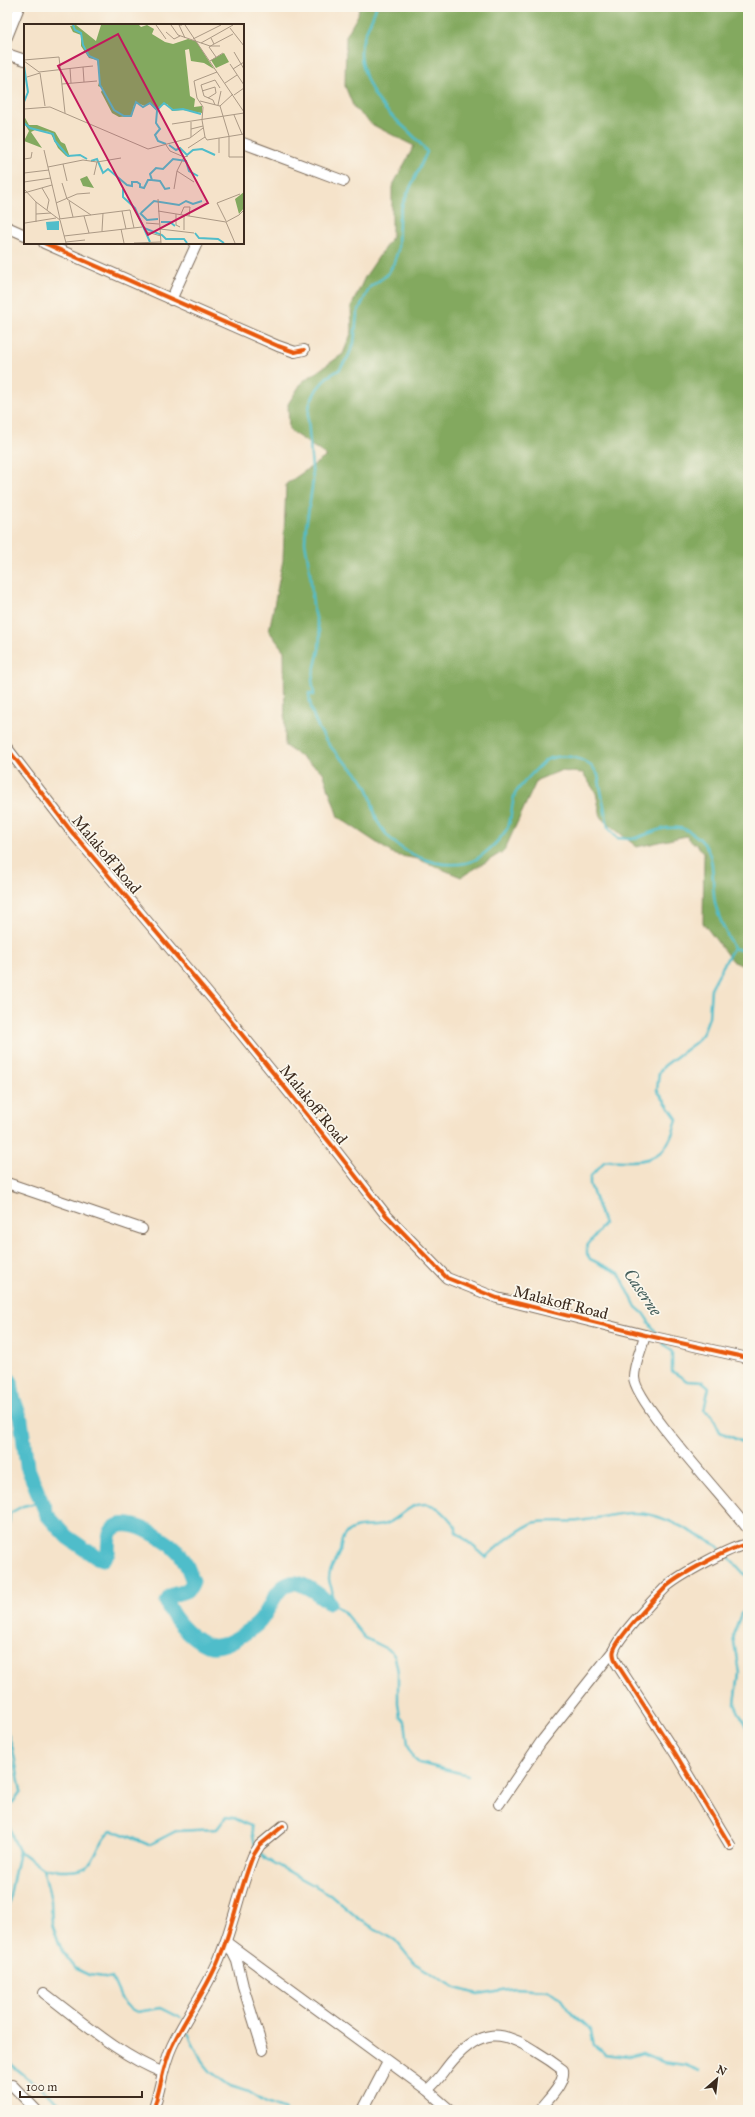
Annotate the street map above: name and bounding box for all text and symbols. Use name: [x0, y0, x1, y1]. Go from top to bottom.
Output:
inset map: [24, 24, 244, 244]
street label: Malakoff Road: [68, 811, 145, 898]
street label: Malakoff Road: [276, 1061, 351, 1148]
water label: Caserne: [619, 1264, 666, 1321]
street label: Malakoff Road: [512, 1282, 610, 1323]
north arrow: [697, 2059, 737, 2099]
text: N: [714, 2063, 729, 2079]
scale bar: [20, 2073, 142, 2099]
text: 100 m: [26, 2080, 57, 2094]

